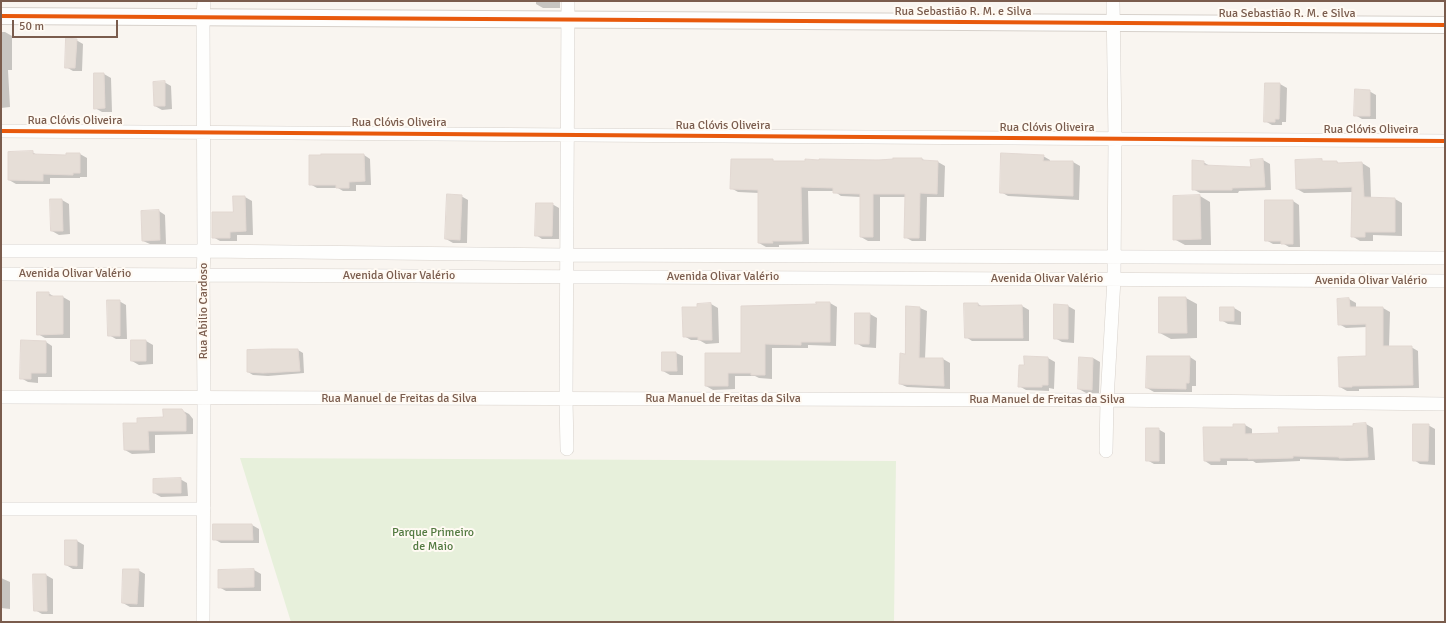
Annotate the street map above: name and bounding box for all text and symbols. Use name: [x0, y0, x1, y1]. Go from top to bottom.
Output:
street label: Rua Sebastião R. M. e Silva: [894, 5, 1032, 19]
street label: Rua Sebastião R. M. e Silva: [1218, 7, 1356, 21]
scale bar: [14, 12, 120, 38]
text: 50 m: [19, 19, 44, 34]
street label: Rua Clóvis Oliveira: [28, 114, 122, 128]
street label: Rua Clóvis Oliveira: [352, 116, 446, 130]
street label: Rua Clóvis Oliveira: [676, 119, 770, 133]
street label: Rua Clóvis Oliveira: [1000, 121, 1094, 135]
street label: Rua Clóvis Oliveira: [1324, 123, 1418, 137]
street label: Rua Abilio Cardoso: [197, 263, 211, 359]
street label: Avenida Olivar Valério: [19, 267, 131, 281]
street label: Avenida Olivar Valério: [343, 269, 455, 283]
street label: Avenida Olivar Valério: [667, 270, 779, 284]
street label: Avenida Olivar Valério: [991, 272, 1103, 286]
street label: Avenida Olivar Valério: [1315, 274, 1427, 288]
street label: Rua Manuel de Freitas da Silva: [321, 392, 477, 406]
street label: Rua Manuel de Freitas da Silva: [645, 392, 801, 406]
street label: Rua Manuel de Freitas da Silva: [969, 393, 1125, 407]
park label: Parque Primeiro de Maio: [392, 526, 474, 554]

